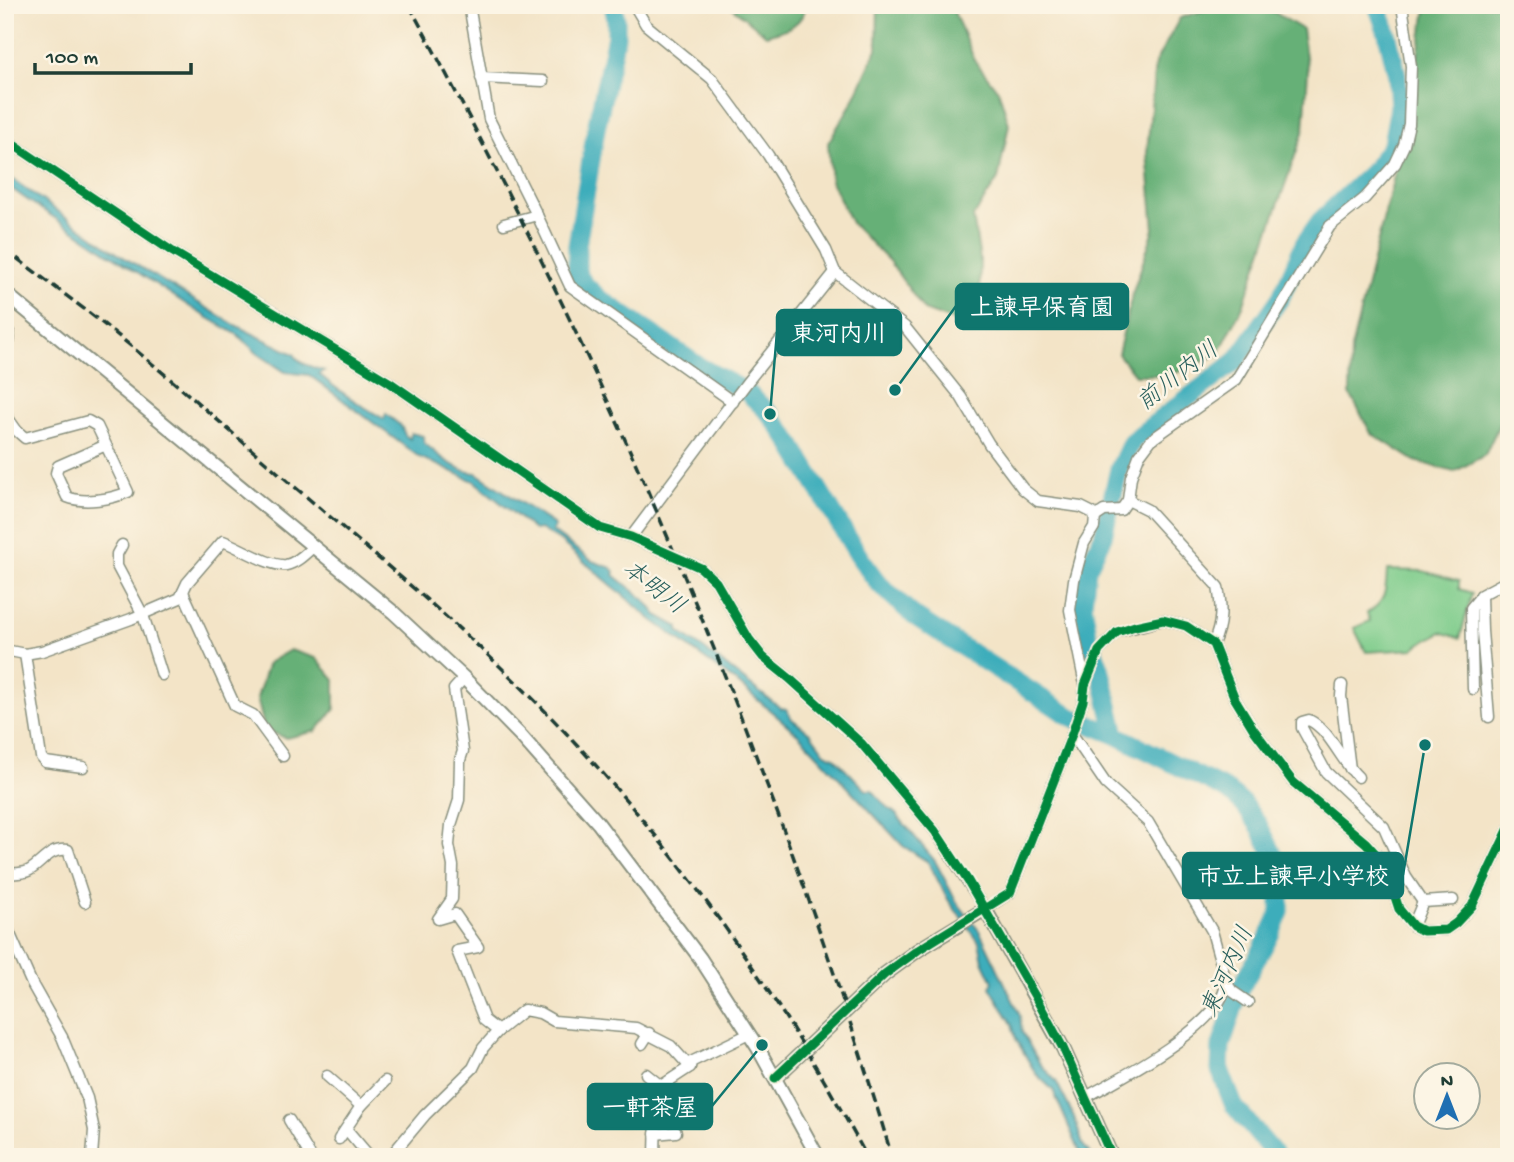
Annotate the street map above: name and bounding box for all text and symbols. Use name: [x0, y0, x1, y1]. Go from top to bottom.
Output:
scale bar: [35, 32, 191, 76]
text: 100 m: [45, 47, 98, 72]
callout: 上諫早保育園: [956, 284, 1128, 329]
text: 上諫早保育園: [970, 295, 1114, 325]
callout: 東河内川: [777, 310, 901, 355]
text: 東河内川: [791, 321, 887, 351]
water label: 前川内川: [1132, 336, 1226, 419]
water label: 本明川: [616, 554, 691, 622]
callout: 市立上諫早小学校: [1183, 853, 1403, 898]
text: 市立上諫早小学校: [1197, 864, 1389, 894]
water label: 東河内川: [1196, 922, 1262, 1022]
north arrow: [1412, 1060, 1482, 1130]
text: N: [1441, 1071, 1453, 1094]
callout: 一軒茶屋: [588, 1084, 712, 1129]
text: 一軒茶屋: [602, 1095, 698, 1125]

